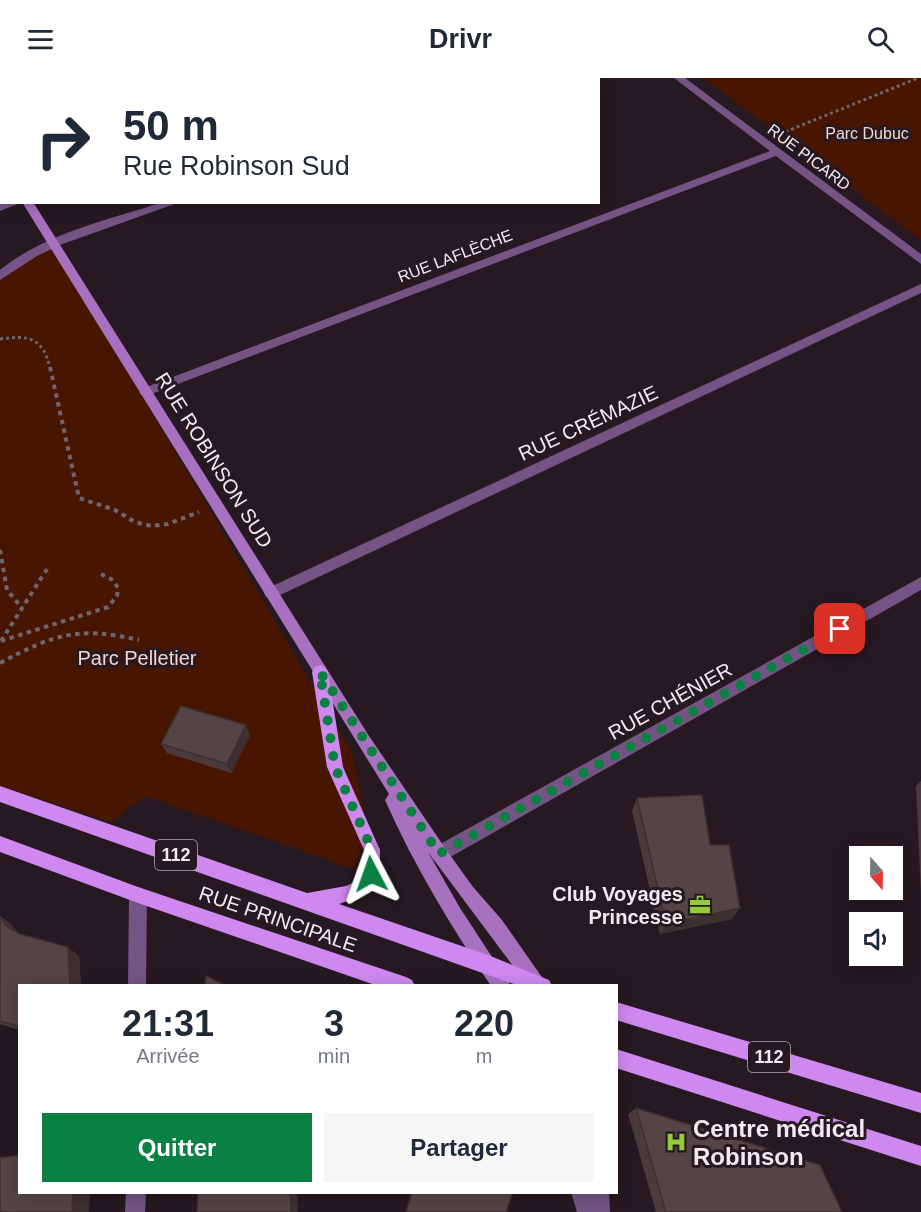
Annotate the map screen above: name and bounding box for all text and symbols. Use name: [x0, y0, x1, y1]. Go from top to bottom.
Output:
icon: menu: [24, 23, 57, 56]
icon: search: [864, 23, 897, 56]
text: Drivr: [429, 24, 492, 54]
icon: right: [24, 102, 102, 180]
text: 50 m: [123, 102, 219, 149]
street label: RUE PICARD: [764, 121, 854, 193]
park label: Parc Dubuc: [825, 125, 909, 142]
text: Rue Robinson Sud: [123, 151, 350, 181]
street label: RUE LAFLÈCHE: [395, 225, 514, 286]
street label: RUE ROBINSON SUD: [151, 368, 277, 552]
street label: RUE CRÉMAZIE: [515, 381, 661, 465]
pin: [814, 603, 865, 654]
icon: arrive: [823, 612, 856, 645]
park label: Parc Pelletier: [78, 647, 197, 669]
street label: RUE CHÉNIER: [604, 658, 736, 744]
road number: 112: [155, 840, 197, 870]
position arrow: [339, 842, 403, 906]
north arrow: [849, 846, 903, 900]
map controls: [849, 846, 903, 966]
street label: RUE PRINCIPALE: [196, 882, 360, 956]
place label: Club Voyages Princesse: [552, 883, 683, 928]
office icon: Club Voyages Princesse: [688, 893, 712, 917]
button: sound: [849, 912, 903, 966]
text: 21:31: [122, 1003, 214, 1044]
text: 3: [324, 1003, 344, 1044]
text: 220: [454, 1003, 514, 1044]
road number: 112: [748, 1042, 790, 1072]
text: Arrivée: [136, 1045, 200, 1067]
text: min: [318, 1045, 350, 1067]
text: m: [476, 1045, 492, 1067]
button: Quitter: [42, 1113, 312, 1182]
button: Partager: [324, 1113, 594, 1182]
place label: Centre médical Robinson: [693, 1115, 865, 1170]
hospital icon: Centre médical Robinson: [664, 1130, 688, 1154]

